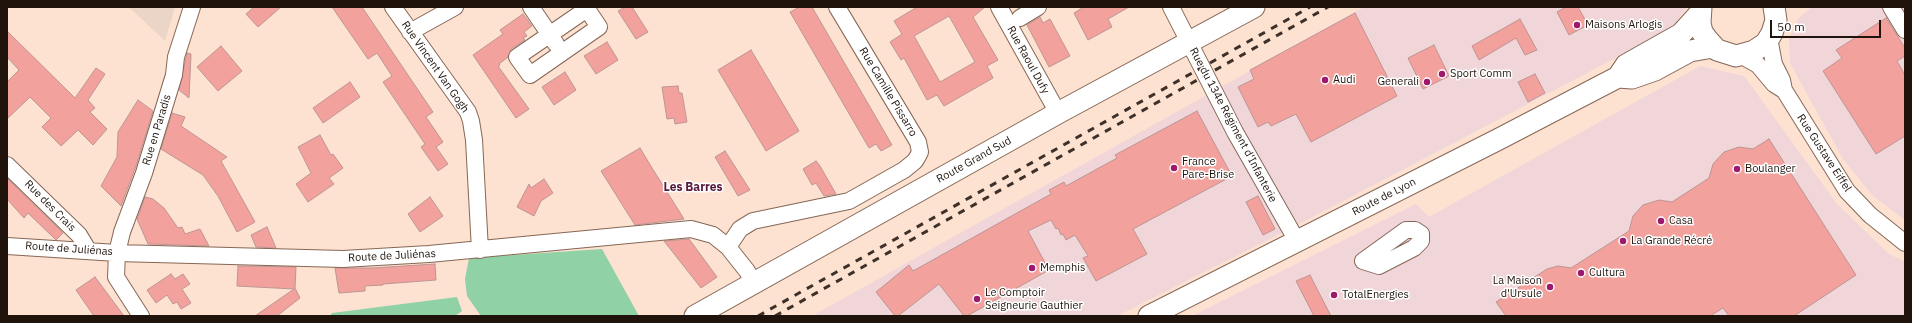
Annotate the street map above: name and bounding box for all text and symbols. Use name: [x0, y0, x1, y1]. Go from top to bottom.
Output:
scale bar: [1772, 12, 1883, 38]
place label: Maisons Arlogis: [1585, 18, 1662, 32]
street label: Rue Vincent Van Gogh: [398, 19, 472, 115]
text: 50 m: [1777, 19, 1805, 34]
marker: Maisons Arlogis: [1572, 20, 1582, 30]
street label: Rue Raoul Dufy: [1004, 24, 1052, 96]
street label: Rue Camille Pissarro: [856, 45, 920, 139]
street label: Rue du 134e Régiment d'Infanterie: [1186, 45, 1280, 205]
place label: Sport Comm: [1450, 67, 1512, 81]
marker: Sport Comm: [1437, 69, 1447, 79]
place label: Audi: [1333, 73, 1355, 87]
marker: Audi: [1320, 75, 1330, 85]
place label: Generali: [1377, 75, 1419, 89]
marker: Generali: [1422, 77, 1432, 87]
street label: Rue en Paradis: [140, 93, 174, 167]
street label: Rue Gustave Eiffel: [1794, 112, 1854, 194]
street label: Route Grand Sud: [934, 134, 1014, 186]
place label: France Pare-Brise: [1182, 155, 1234, 181]
place label: Boulanger: [1745, 162, 1796, 176]
marker: France Pare-Brise: [1169, 163, 1179, 173]
marker: Boulanger: [1732, 164, 1742, 174]
street label: Route de Lyon: [1350, 175, 1418, 219]
street label: Rue des Crais: [22, 178, 78, 234]
district label: Les Barres: [663, 181, 723, 195]
place label: Casa: [1669, 214, 1693, 228]
marker: Casa: [1656, 216, 1666, 226]
place label: La Grande Récré: [1631, 234, 1712, 248]
marker: La Grande Récré: [1618, 236, 1628, 246]
street label: Route de Juliénas: [25, 239, 113, 259]
street label: Route de Juliénas: [348, 247, 436, 265]
place label: Memphis: [1040, 261, 1085, 275]
marker: Memphis: [1027, 263, 1037, 273]
place label: Cultura: [1589, 266, 1625, 280]
marker: Cultura: [1576, 268, 1586, 278]
place label: La Maison d'Ursule: [1493, 274, 1542, 300]
marker: La Maison d'Ursule: [1545, 282, 1555, 292]
place label: Le Comptoir Seigneurie Gauthier: [985, 286, 1083, 312]
place label: TotalEnergies: [1342, 288, 1409, 302]
marker: TotalEnergies: [1329, 290, 1339, 300]
marker: Le Comptoir Seigneurie Gauthier: [972, 294, 982, 304]

